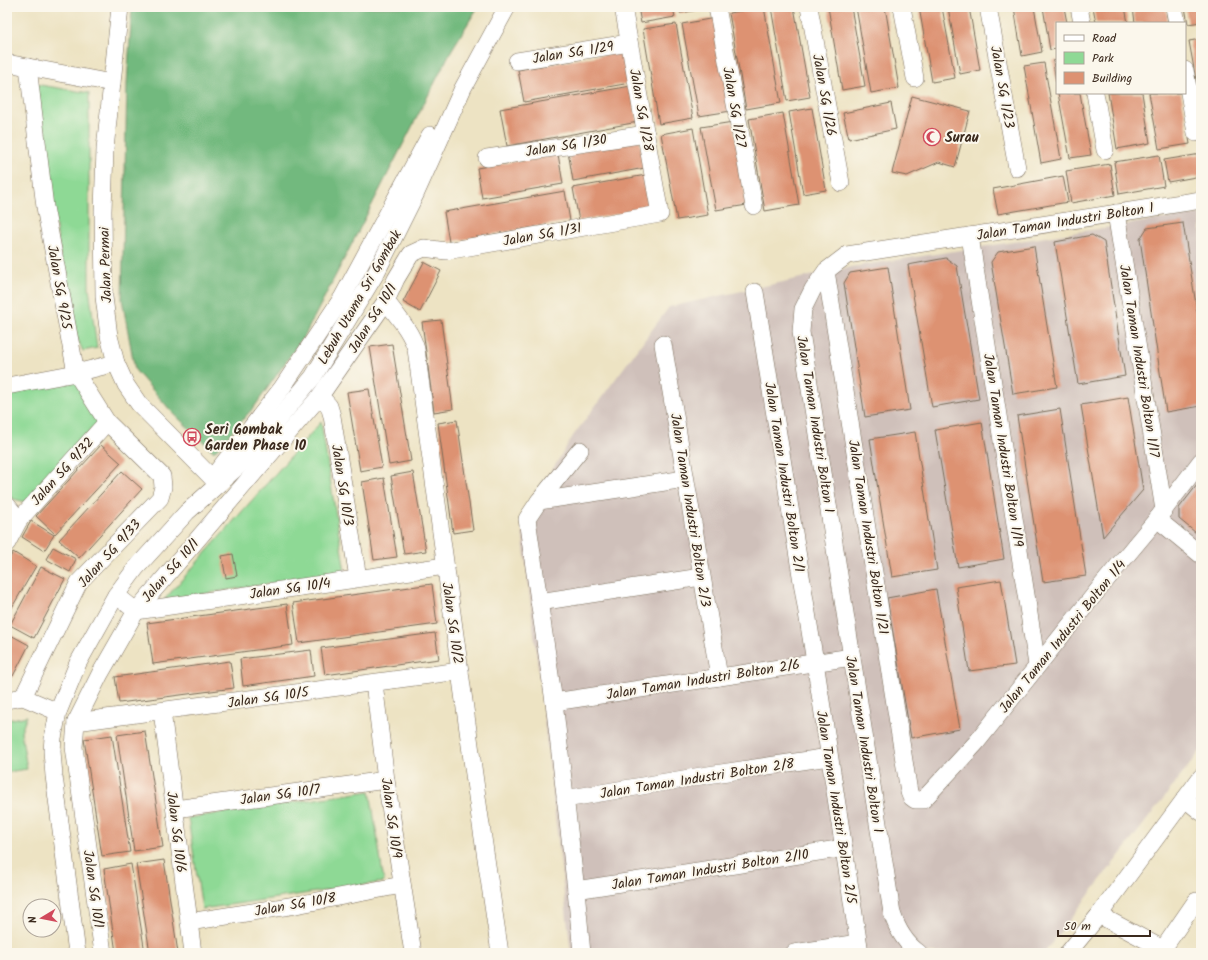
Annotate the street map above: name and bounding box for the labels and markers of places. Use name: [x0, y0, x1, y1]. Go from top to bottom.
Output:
mosque icon: Surau: [922, 127, 942, 147]
place label: Surau: [945, 127, 979, 149]
place label: Seri Gombak Garden Phase 10: [205, 419, 307, 457]
bus stop icon: Seri Gombak Garden Phase 10: [182, 427, 202, 447]

